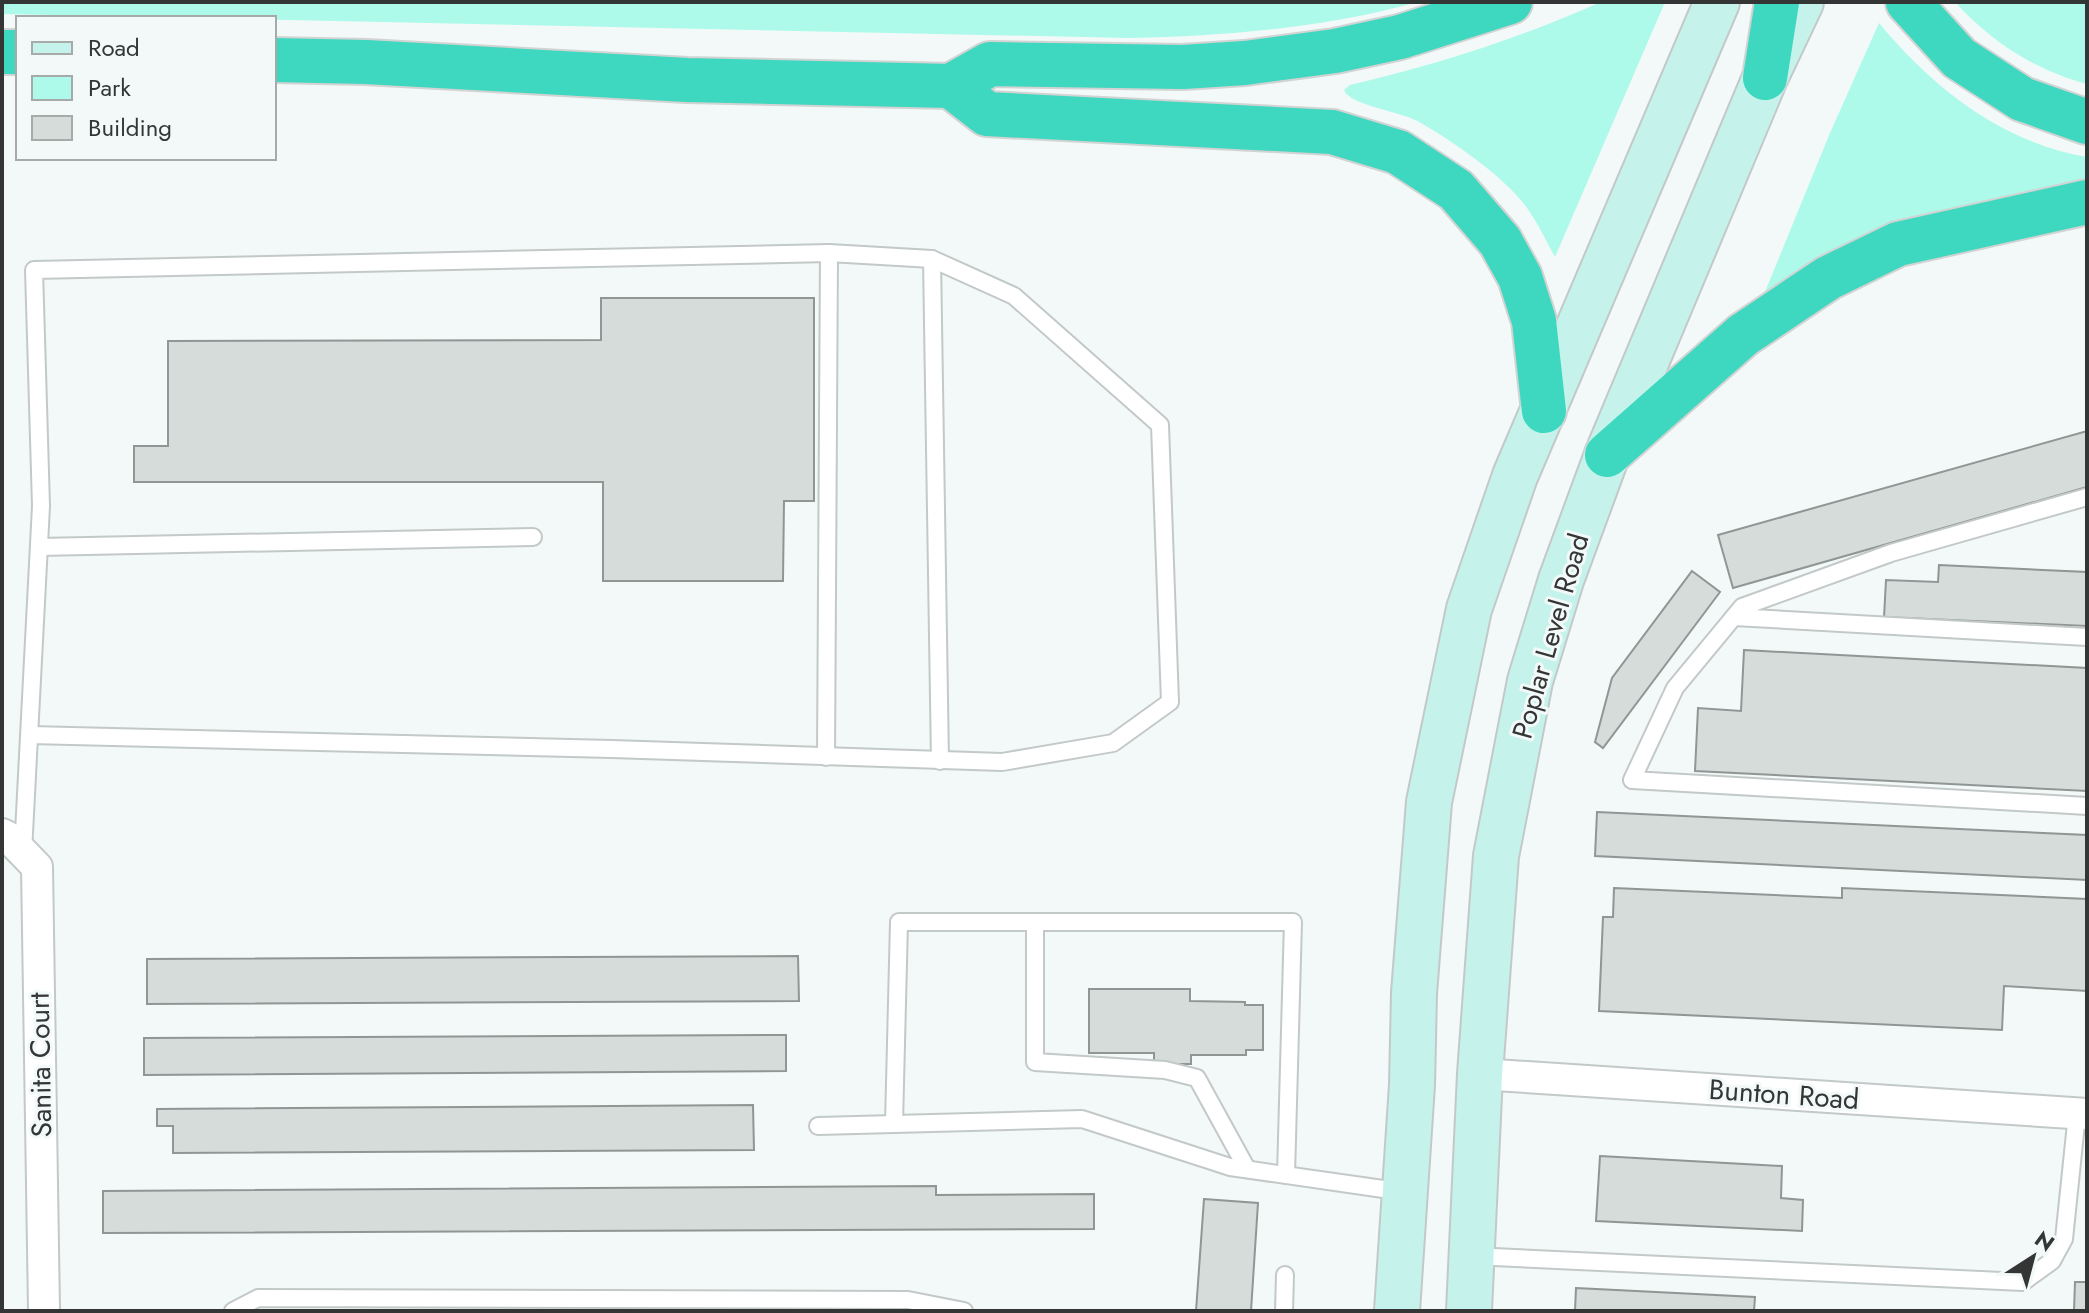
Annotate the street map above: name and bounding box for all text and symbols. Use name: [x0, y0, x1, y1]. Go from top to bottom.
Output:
legend: [16, 16, 276, 160]
text: Road: [88, 30, 140, 65]
text: Park: [88, 70, 131, 105]
text: Building: [88, 110, 172, 145]
street label: Poplar Level Road: [1502, 529, 1599, 744]
street label: Sanita Court: [19, 992, 62, 1138]
street label: Bunton Road: [1707, 1069, 1860, 1120]
north arrow: [1993, 1217, 2073, 1297]
text: N: [2028, 1223, 2061, 1259]

